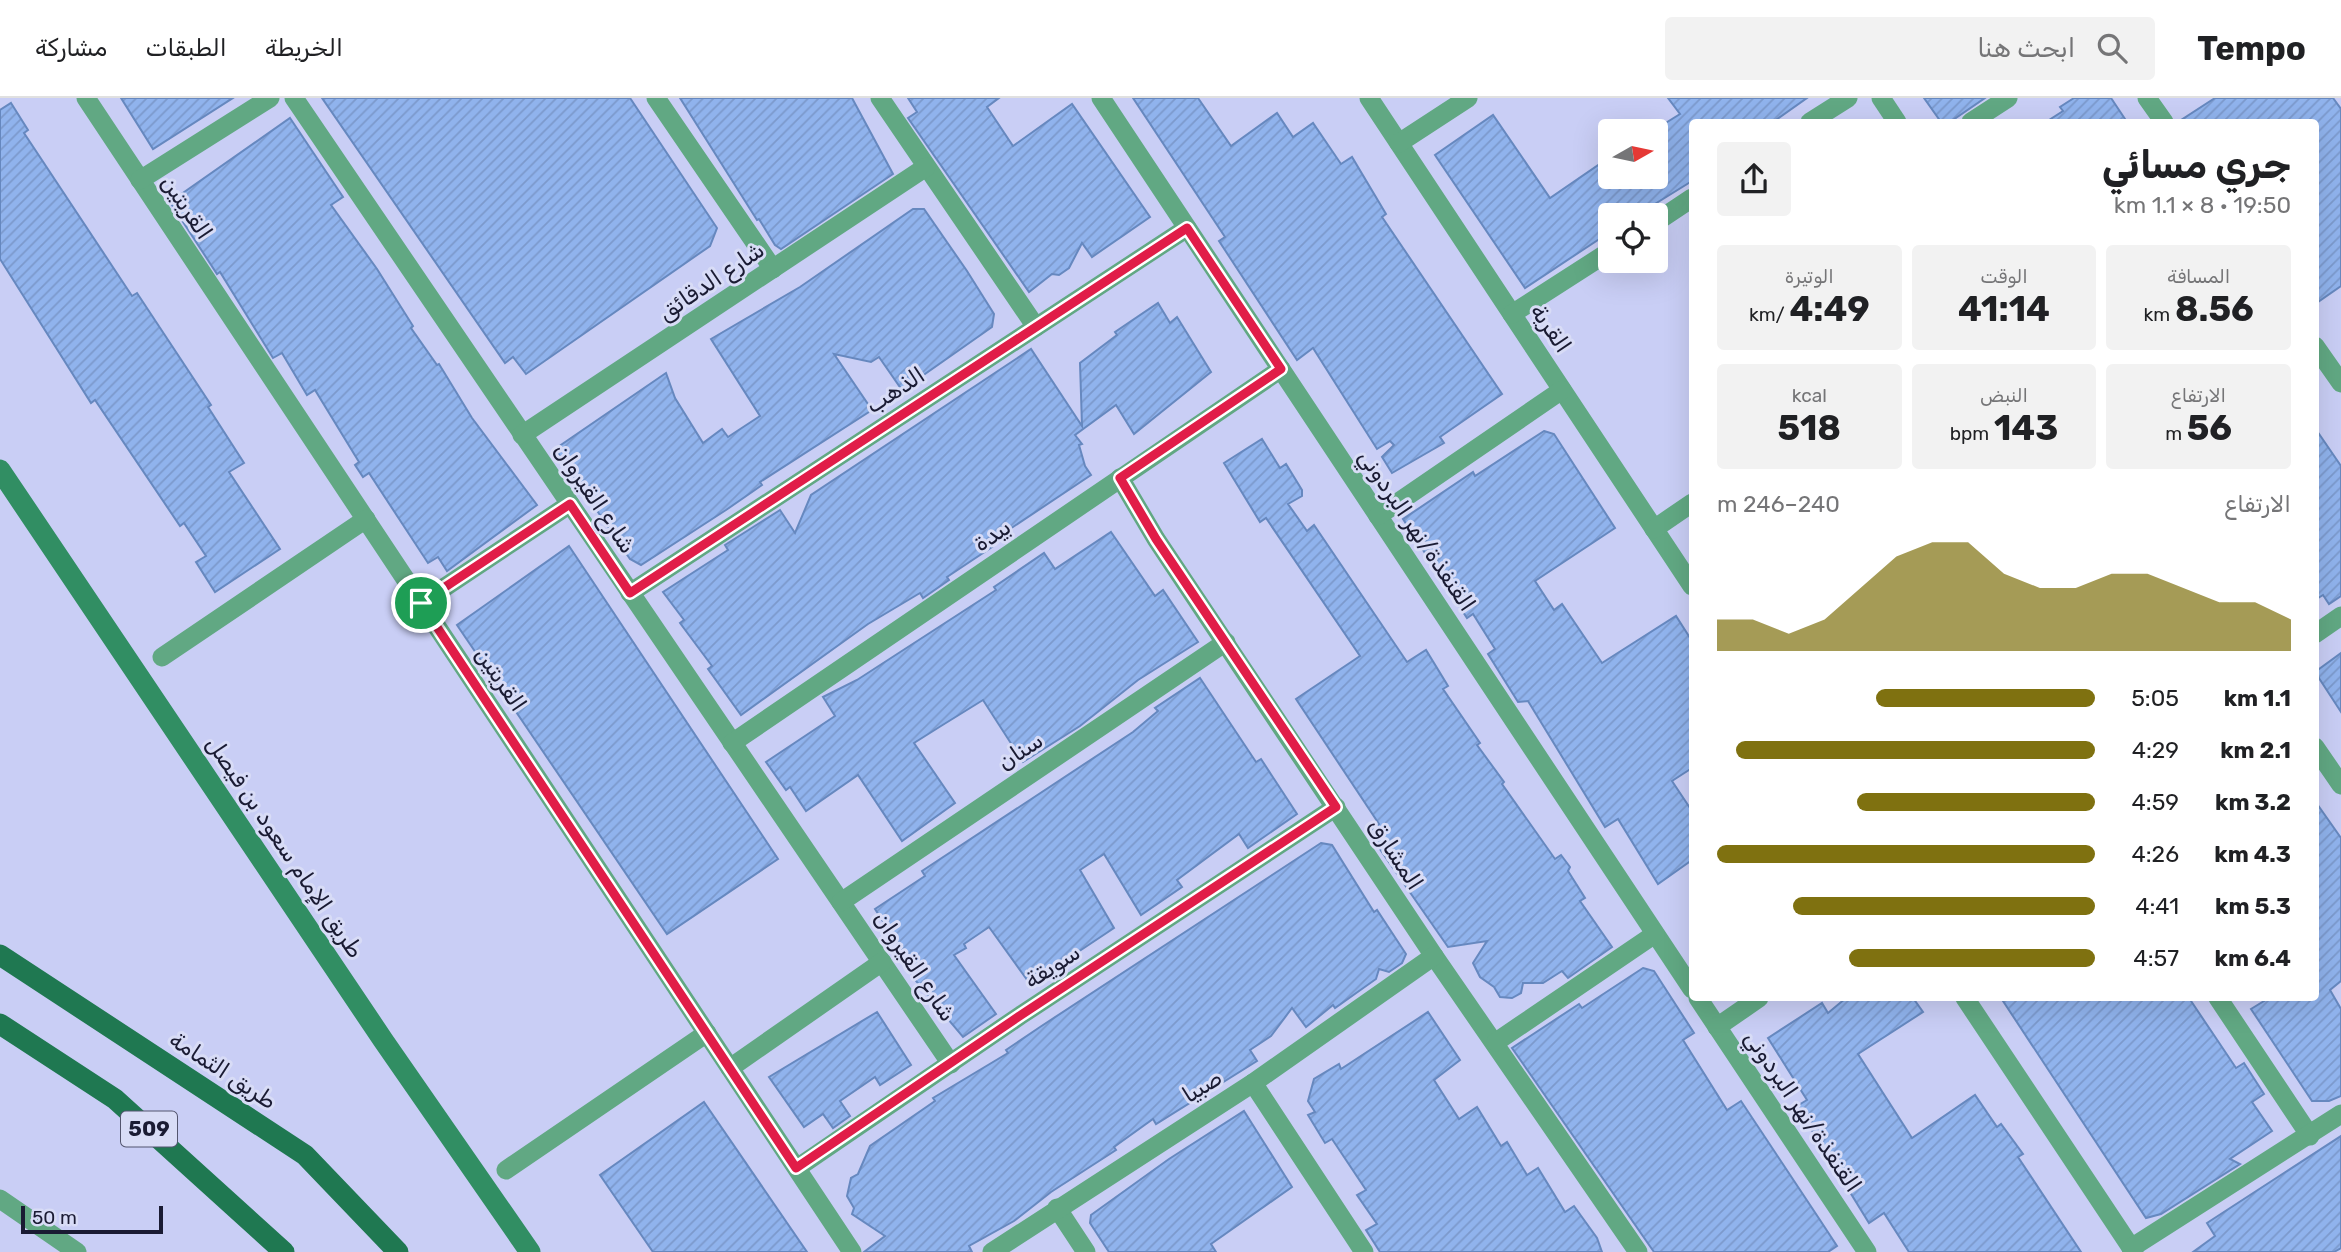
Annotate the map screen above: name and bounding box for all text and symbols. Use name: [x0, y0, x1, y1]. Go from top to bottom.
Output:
search box: [1665, 17, 2155, 80]
icon: search: [2093, 29, 2131, 67]
text: Tempo: [2197, 29, 2306, 68]
text: ابحث هنا: [1977, 33, 2075, 64]
text: مشاركة: [35, 34, 107, 62]
text: الطبقات: [145, 34, 227, 62]
text: الخريطة: [265, 34, 343, 62]
north arrow: [1598, 119, 1668, 189]
map controls: [1598, 119, 1668, 273]
button: share: [1717, 142, 1791, 216]
text: جري مسائي: [2102, 142, 2291, 188]
street label: القريتين: [155, 169, 219, 245]
text: 19:50 · 8 × 1.1 km: [2114, 191, 2291, 219]
button: locate: [1598, 203, 1668, 273]
street label: شارع الدقائق: [653, 235, 771, 328]
text: الوتيرة: [1785, 265, 1834, 288]
text: الوقت: [1980, 265, 2028, 288]
text: المسافة: [2167, 265, 2230, 288]
text: 4:49: [1789, 288, 1870, 330]
text: 41:14: [1958, 288, 2050, 330]
text: 8.56: [2175, 288, 2254, 330]
street label: القرية: [1524, 298, 1578, 358]
text: /km: [1749, 303, 1789, 326]
text: km: [2144, 303, 2175, 326]
street label: الذهب: [860, 361, 930, 419]
text: kcal: [1792, 384, 1827, 407]
text: النبض: [1980, 384, 2028, 407]
text: الارتفاع: [2171, 384, 2226, 407]
text: 518: [1778, 407, 1841, 449]
text: 143: [1994, 407, 2058, 449]
text: 56: [2187, 407, 2232, 449]
text: bpm: [1950, 422, 1994, 445]
text: m: [2165, 422, 2187, 445]
street label: شارع القيروان: [546, 437, 642, 560]
street label: القنفذة/نهر البردوني: [1350, 444, 1482, 618]
text: 240–246 m: [1717, 490, 1840, 518]
text: الارتفاع: [2225, 490, 2291, 518]
street label: بيدة: [968, 513, 1016, 557]
pin: [391, 573, 451, 633]
icon: arrive: [402, 584, 440, 622]
street label: القريتين: [469, 641, 533, 717]
text: 5:05: [2131, 684, 2179, 712]
text: 1.1 km: [2224, 684, 2291, 712]
street label: سنان: [992, 726, 1048, 776]
street label: طريق الإمام سعود بن فيصل: [199, 731, 370, 964]
text: 4:29: [2132, 736, 2179, 764]
text: 2.1 km: [2220, 736, 2291, 764]
text: 4:59: [2132, 788, 2179, 816]
text: 3.2 km: [2215, 788, 2291, 816]
street label: المشارق: [1363, 813, 1429, 895]
text: 4:26: [2131, 840, 2179, 868]
text: 4.3 km: [2214, 840, 2291, 868]
text: 4:41: [2135, 892, 2179, 920]
text: 5.3 km: [2215, 892, 2291, 920]
street label: شارع القيروان: [866, 905, 962, 1028]
street label: سويقة: [1019, 938, 1085, 994]
text: 4:57: [2133, 944, 2179, 972]
text: 6.4 km: [2215, 944, 2291, 972]
street label: طريق الثمامة: [164, 1025, 282, 1115]
street label: القنفذة/نهر البردوني: [1736, 1025, 1868, 1199]
street label: صبيا: [1177, 1063, 1227, 1109]
road number: 509: [121, 1112, 177, 1146]
scale bar: [21, 1203, 163, 1235]
text: 50 m: [32, 1206, 77, 1229]

